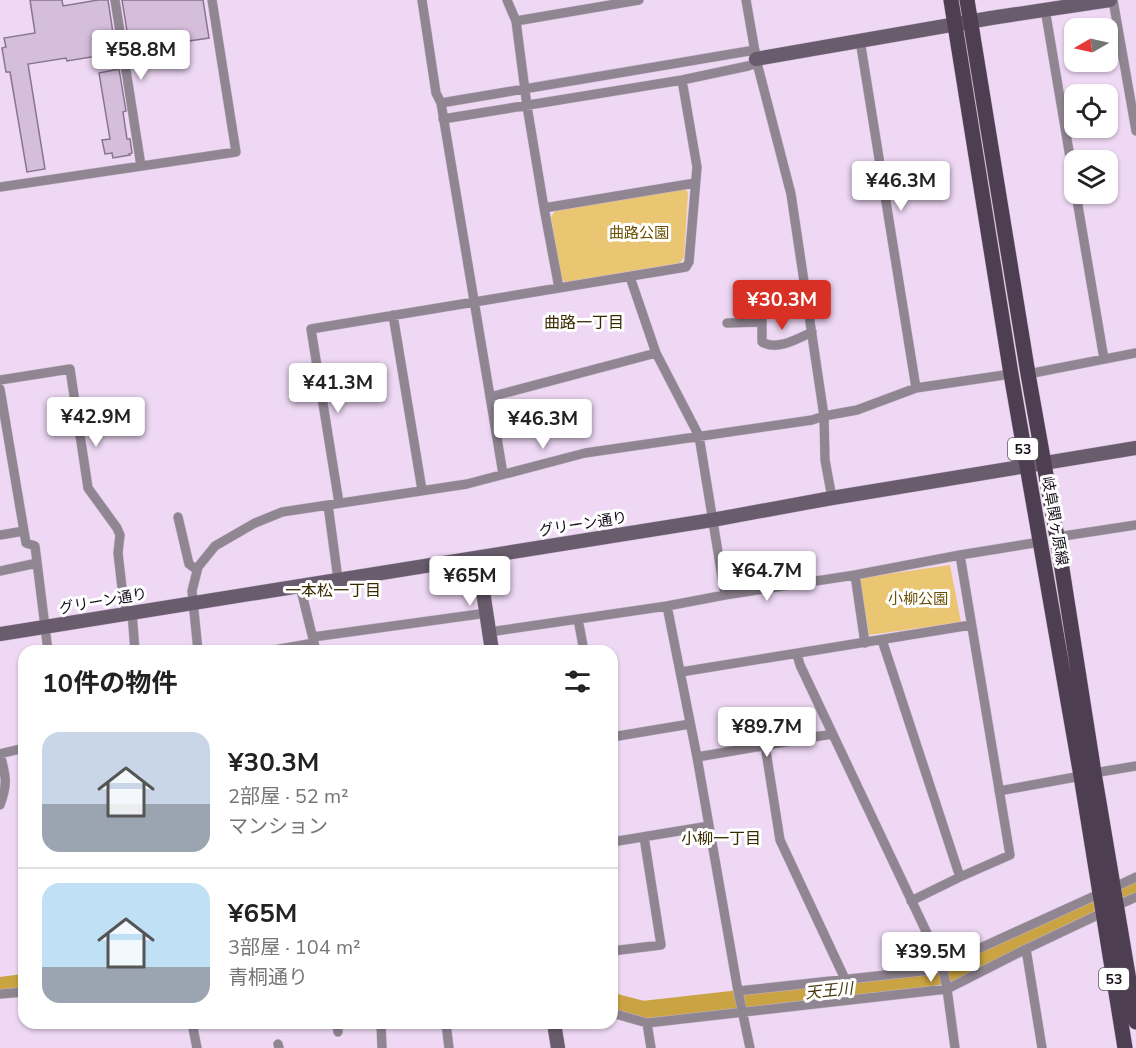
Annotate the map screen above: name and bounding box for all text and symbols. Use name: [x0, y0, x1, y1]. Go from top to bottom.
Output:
north arrow: [1064, 18, 1118, 72]
map controls: [1064, 18, 1118, 204]
pin: ¥58.8M: [92, 30, 190, 81]
text: ¥58.8M: [106, 36, 176, 63]
button: locate: [1064, 84, 1118, 138]
button: layers: [1064, 150, 1118, 204]
pin: ¥46.3M: [852, 161, 950, 212]
text: ¥46.3M: [866, 167, 936, 194]
park label: 曲路公園: [609, 223, 669, 243]
pin: ¥30.3M: [733, 280, 831, 331]
text: ¥30.3M: [747, 286, 817, 313]
district label: 曲路一丁目: [544, 312, 624, 334]
pin: ¥41.3M: [289, 363, 387, 414]
text: ¥41.3M: [303, 369, 373, 396]
pin: ¥42.9M: [47, 397, 145, 448]
pin: ¥46.3M: [494, 399, 592, 450]
text: ¥42.9M: [61, 403, 131, 430]
text: ¥46.3M: [508, 405, 578, 432]
road number: 53: [1008, 438, 1038, 460]
street label: 岐阜関ヶ原線: [1037, 475, 1073, 567]
street label: グリーン通り: [537, 507, 629, 541]
pin: ¥64.7M: [718, 551, 816, 602]
pin: ¥65M: [434, 556, 506, 607]
text: ¥64.7M: [732, 557, 802, 584]
text: ¥65M: [443, 562, 497, 589]
district label: 一本松一丁目: [285, 580, 381, 602]
street label: グリーン通り: [57, 583, 149, 619]
park label: 小柳公園: [888, 589, 948, 609]
icon: filters: [561, 665, 594, 698]
text: 10件の物件: [42, 666, 177, 701]
pin: ¥89.7M: [718, 707, 816, 758]
text: ¥89.7M: [732, 713, 802, 740]
text: ¥30.3M: [228, 745, 319, 780]
icon: home: [90, 756, 162, 828]
text: 2部屋 · 52 m²: [228, 783, 349, 810]
text: マンション: [228, 813, 328, 840]
district label: 小柳一丁目: [681, 828, 761, 850]
text: ¥65M: [228, 896, 297, 931]
icon: home: [90, 907, 162, 979]
pin: ¥39.5M: [882, 932, 980, 983]
text: 3部屋 · 104 m²: [228, 934, 361, 961]
text: ¥39.5M: [896, 938, 966, 965]
text: 青桐通り: [228, 964, 308, 991]
road number: 53: [1099, 968, 1129, 990]
water label: 天王川: [804, 977, 856, 1004]

